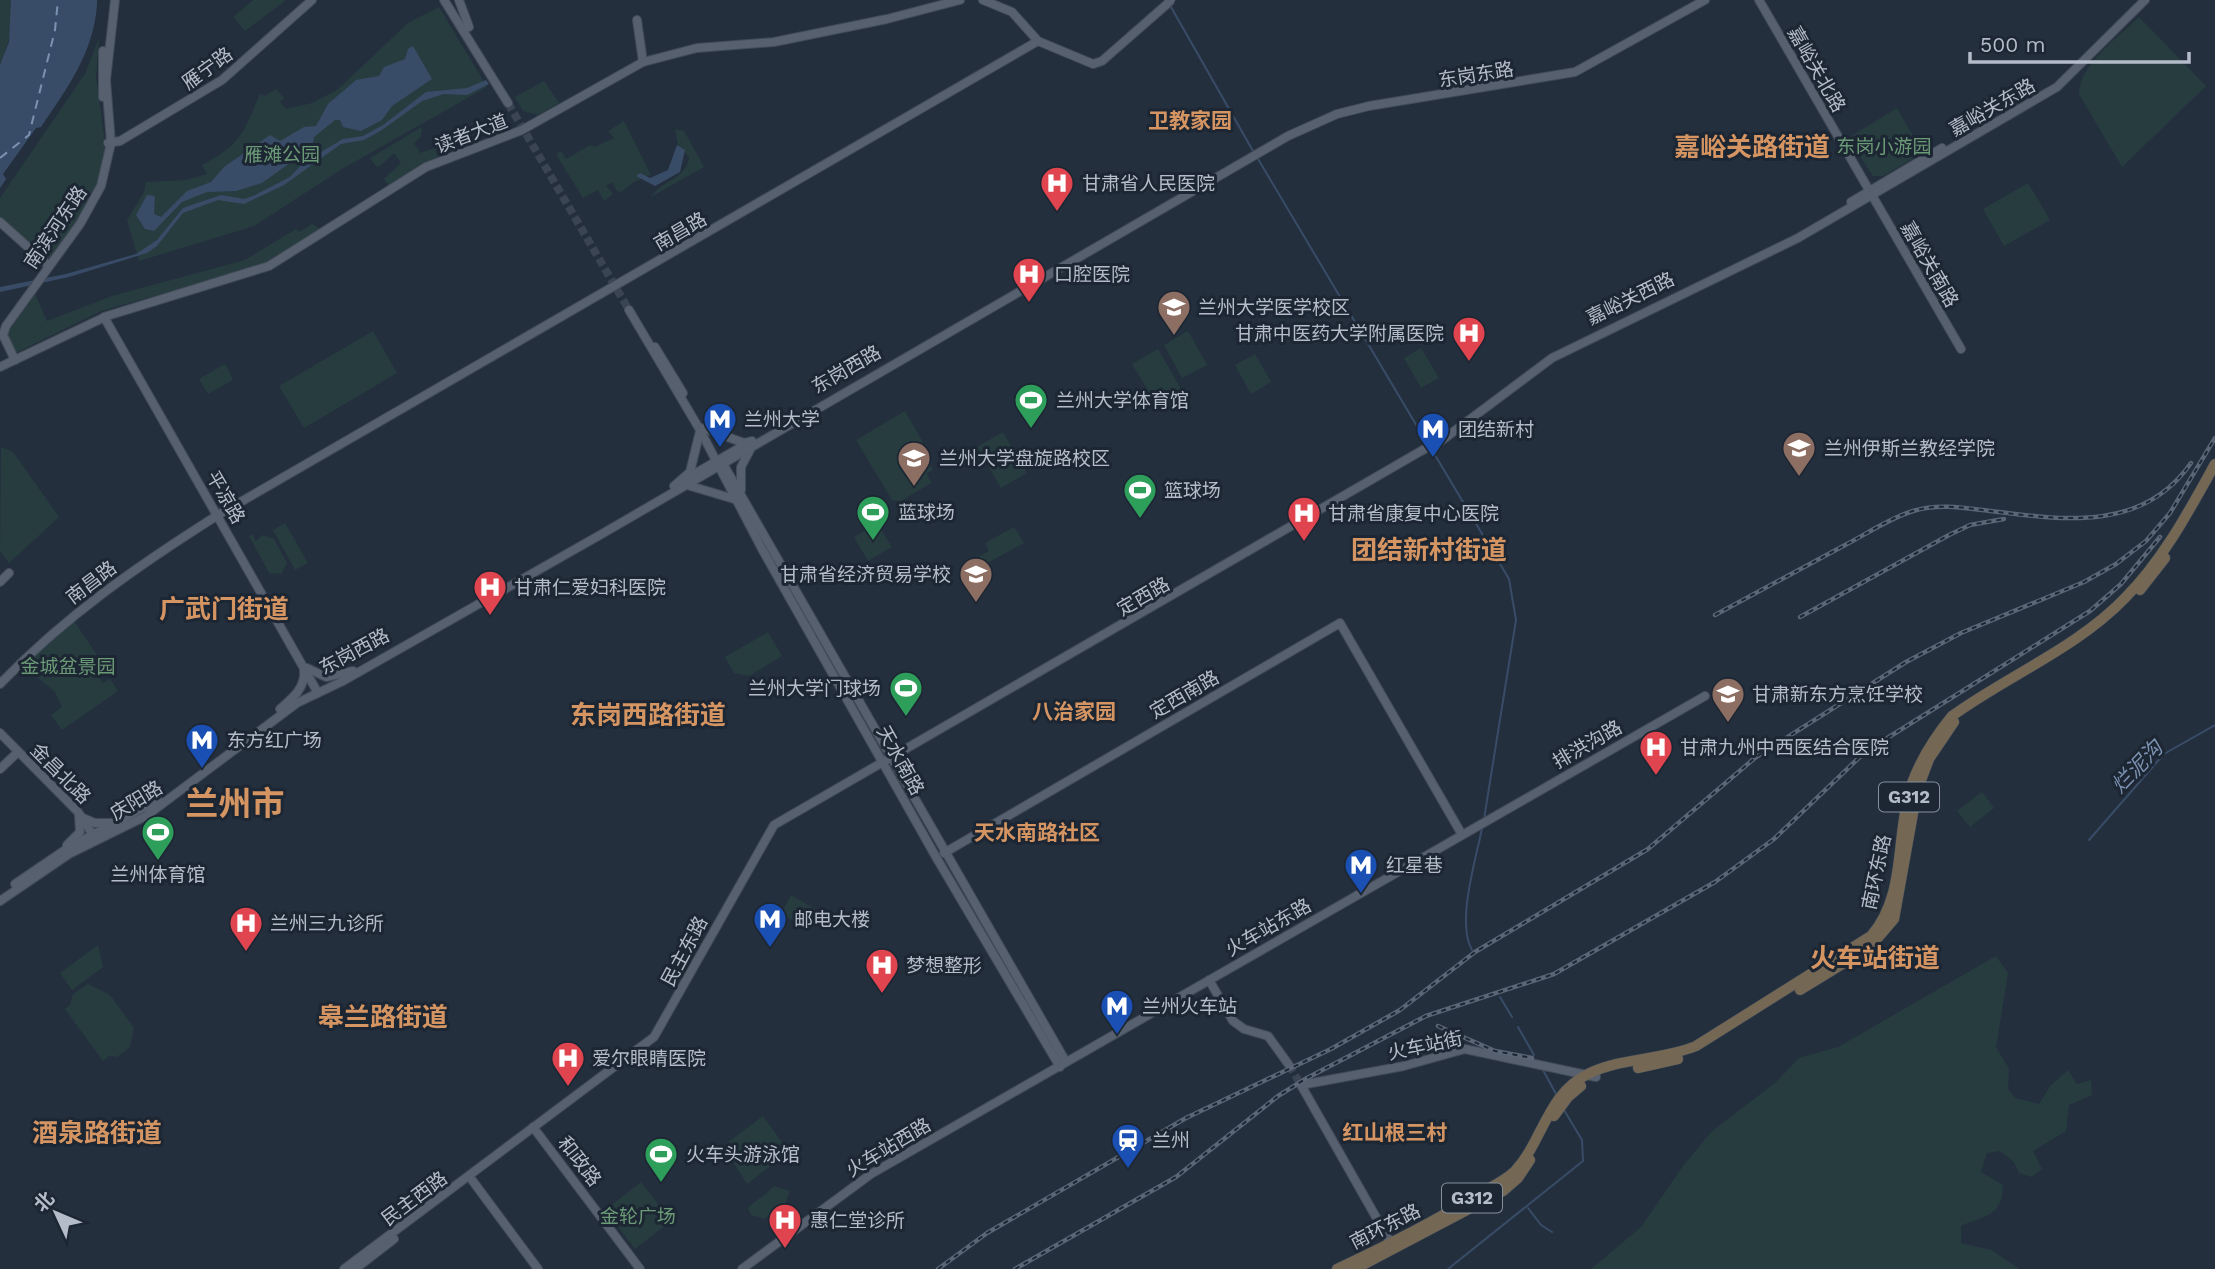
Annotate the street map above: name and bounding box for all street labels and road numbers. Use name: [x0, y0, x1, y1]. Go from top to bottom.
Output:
street label: 嘉峪关北路: [1783, 22, 1850, 116]
street label: 雁宁路: [177, 42, 237, 94]
street label: 东岗东路: [1437, 57, 1515, 92]
street label: 嘉峪关东路: [1945, 74, 2039, 141]
street label: 读者大道: [432, 109, 511, 158]
street label: 南滨河东路: [19, 181, 92, 273]
street label: 南昌路: [650, 207, 711, 256]
street label: 嘉峪关南路: [1896, 217, 1963, 311]
street label: 嘉峪关西路: [1582, 267, 1678, 330]
street label: 东岗西路: [808, 340, 885, 398]
street label: 平凉路: [201, 467, 250, 528]
street label: 南昌路: [62, 556, 121, 609]
street label: 定西路: [1113, 572, 1174, 621]
street label: 东岗西路: [315, 623, 393, 679]
street label: 定西南路: [1146, 665, 1223, 723]
street label: 排洪沟路: [1549, 715, 1626, 773]
street label: 天水南路: [872, 721, 929, 799]
street label: 金昌北路: [26, 738, 96, 808]
street label: 庆阳路: [106, 776, 167, 825]
road number: G312: [1879, 782, 1939, 812]
street label: 南环东路: [1857, 833, 1896, 912]
street label: 火车站东路: [1221, 894, 1315, 961]
street label: 民主东路: [656, 912, 712, 990]
street label: 火车站街: [1386, 1026, 1465, 1065]
street label: 火车站西路: [842, 1113, 935, 1182]
street label: 和政路: [553, 1132, 606, 1191]
street label: 民主西路: [377, 1166, 452, 1230]
road number: G312: [1442, 1184, 1502, 1212]
street label: 南环东路: [1346, 1199, 1424, 1254]

